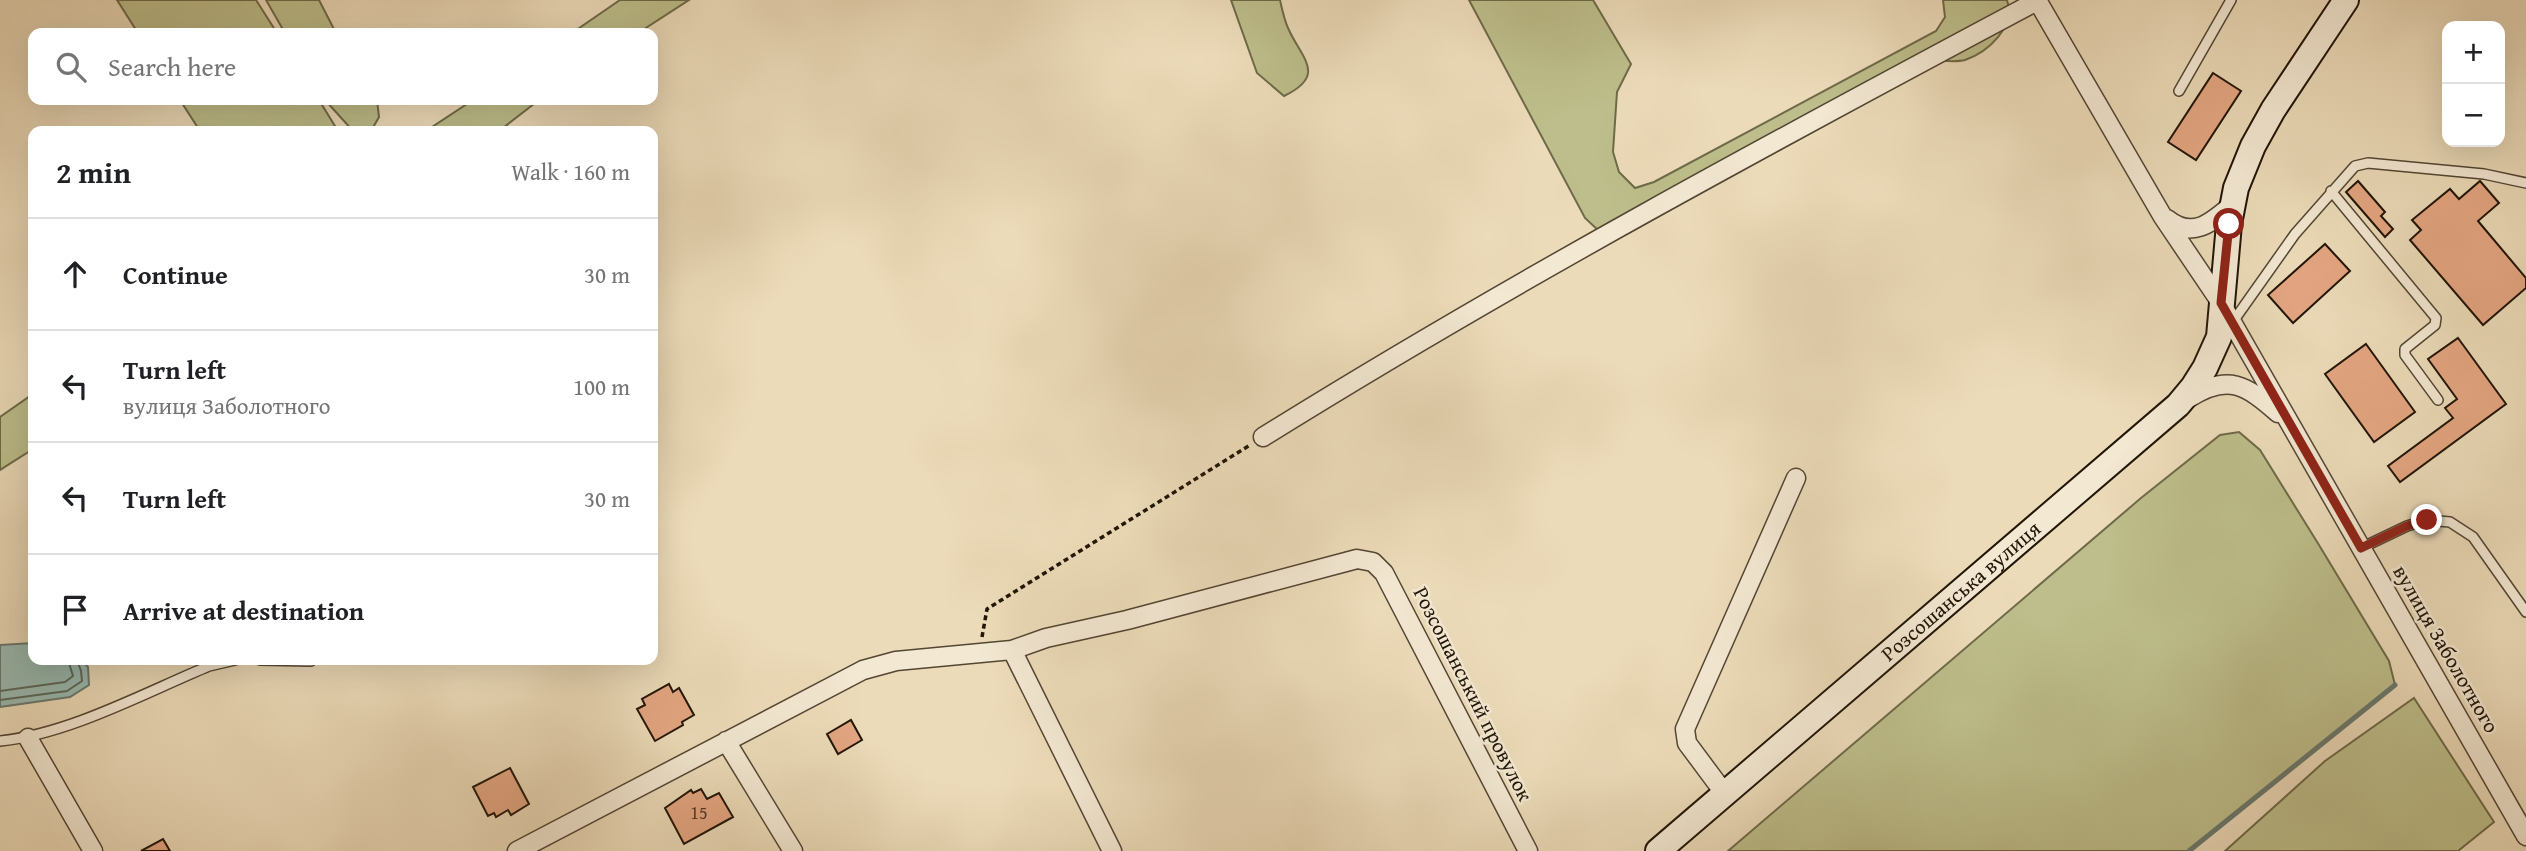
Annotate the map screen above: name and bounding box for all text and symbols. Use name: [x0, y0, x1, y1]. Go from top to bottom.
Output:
map controls: [2442, 21, 2505, 147]
button: +: [2442, 21, 2505, 84]
search box: [28, 28, 658, 105]
text: Search here: [108, 47, 236, 86]
icon: search: [52, 48, 90, 86]
button: −: [2442, 84, 2505, 147]
text: 2 min: [56, 150, 131, 194]
text: Walk · 160 m: [511, 155, 630, 188]
route start: [2213, 208, 2244, 239]
icon: ahead: [56, 255, 94, 293]
text: Continue: [123, 255, 228, 294]
text: 30 m: [584, 258, 630, 291]
text: Turn left: [123, 350, 226, 389]
icon: left: [56, 367, 94, 405]
text: 100 m: [573, 370, 630, 403]
text: вулиця Заболотного: [123, 389, 330, 422]
icon: left: [56, 479, 94, 517]
text: Turn left: [123, 479, 226, 518]
text: 30 m: [584, 482, 630, 515]
route end: [2411, 504, 2442, 535]
street label: Розсошанська вулиця: [1874, 513, 2047, 668]
street label: вулиця Заболотного: [2386, 559, 2507, 739]
street label: Розсошанський провулок: [1406, 581, 1541, 806]
icon: arrive: [56, 591, 94, 629]
text: Arrive at destination: [123, 591, 364, 630]
house number: 15: [690, 799, 708, 826]

